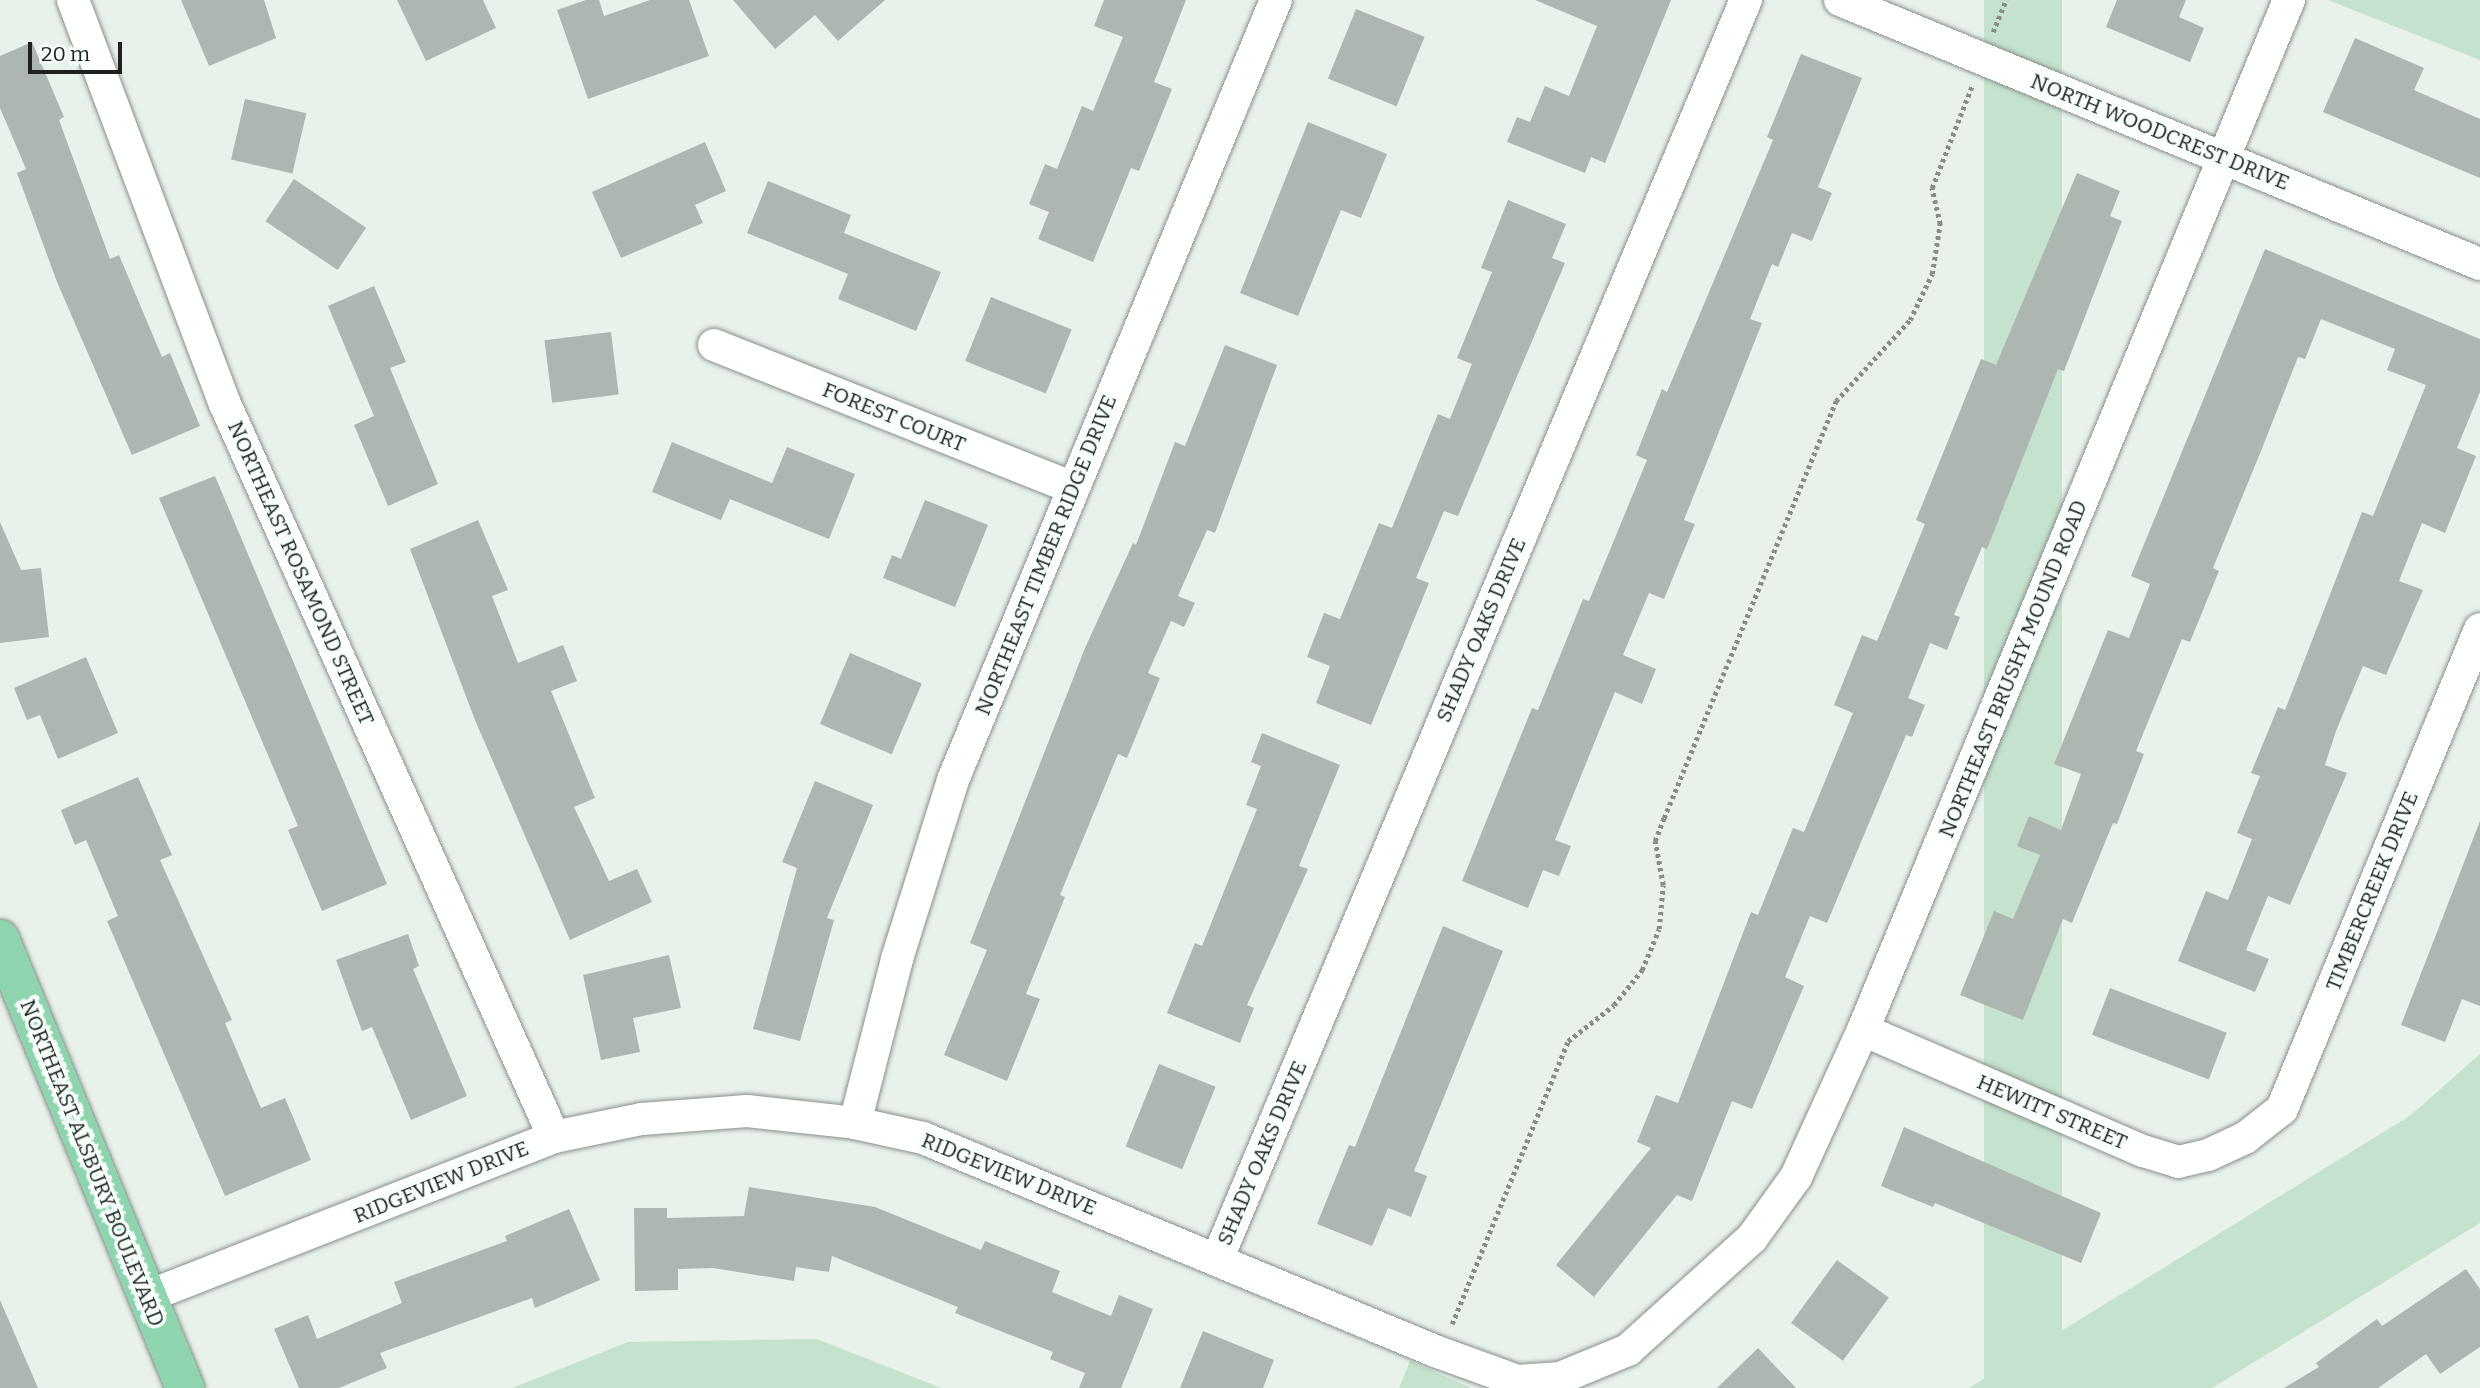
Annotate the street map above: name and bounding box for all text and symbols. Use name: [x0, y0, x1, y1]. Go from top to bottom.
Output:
scale bar: [32, 28, 126, 72]
text: 20 m: [41, 41, 90, 67]
street label: NORTH WOODCREST DRIVE: [2027, 68, 2293, 196]
street label: FOREST COURT: [819, 377, 969, 457]
street label: NORTHEAST TIMBER RIDGE DRIVE: [970, 391, 1122, 719]
street label: NORTHEAST ROSAMOND STREET: [222, 417, 380, 729]
street label: NORTHEAST BRUSHY MOUND ROAD: [1934, 497, 2092, 841]
street label: SHADY OAKS DRIVE: [1431, 534, 1531, 726]
street label: TIMBERCREEK DRIVE: [2320, 788, 2424, 994]
street label: NORTHEAST ALSBURY BOULEVARD: [15, 996, 169, 1330]
street label: SHADY OAKS DRIVE: [1212, 1057, 1312, 1249]
street label: HEWITT STREET: [1973, 1069, 2131, 1155]
street label: RIDGEVIEW DRIVE: [918, 1127, 1100, 1221]
street label: RIDGEVIEW DRIVE: [350, 1135, 532, 1229]

